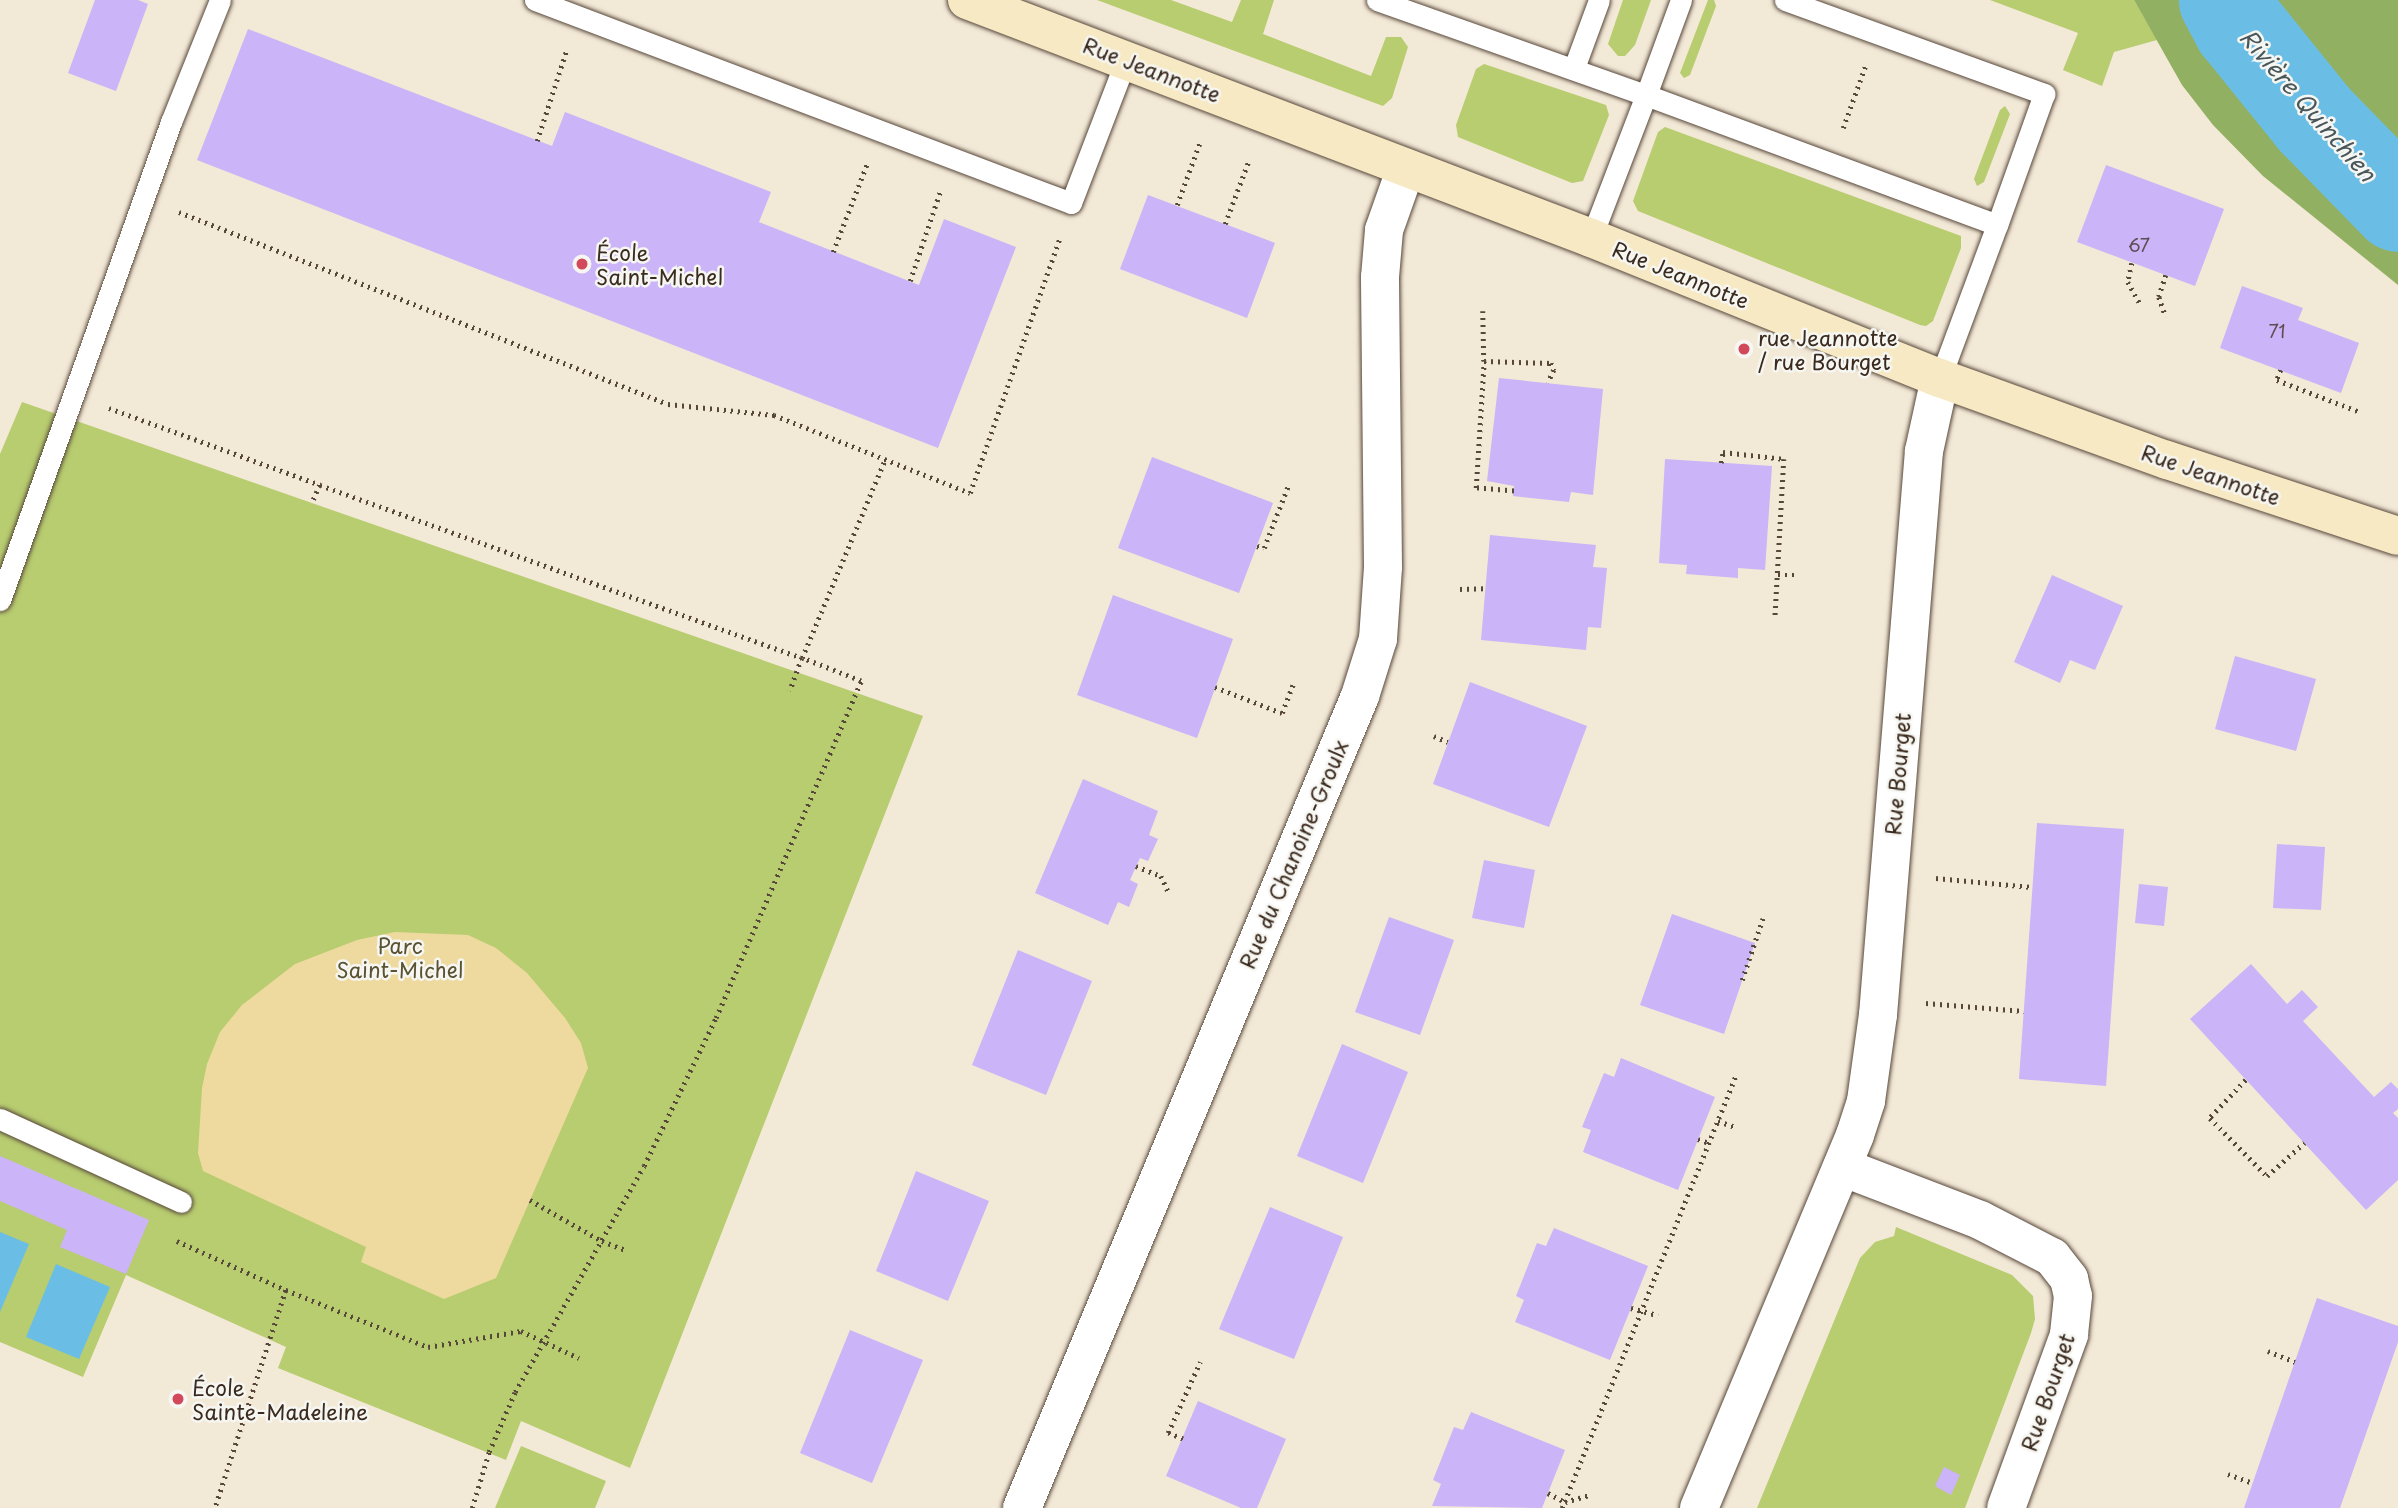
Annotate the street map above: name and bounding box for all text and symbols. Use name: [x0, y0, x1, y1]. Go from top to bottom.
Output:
water label: Rivière Quinchien: [2235, 24, 2381, 186]
street label: Rue Jeannotte: [1079, 31, 1225, 107]
house number: 67: [2128, 234, 2150, 256]
street label: Rue Jeannotte: [1608, 235, 1754, 313]
place label: École Saint-Michel: [596, 239, 723, 289]
marker: École Saint-Michel: [574, 256, 590, 272]
house number: 71: [2269, 320, 2285, 342]
place label: rue Jeannotte / rue Bourget: [1758, 324, 1900, 374]
marker: rue Jeannotte / rue Bourget: [1736, 341, 1752, 357]
street label: Rue Jeannotte: [2137, 438, 2285, 510]
street label: Rue Bourget: [1879, 711, 1915, 837]
street label: Rue du Chanoine-Groulx: [1233, 734, 1353, 974]
park label: Parc Saint-Michel: [336, 932, 464, 982]
street label: Rue Bourget: [2015, 1329, 2079, 1455]
place label: École Sainte-Madeleine: [192, 1374, 368, 1424]
marker: École Sainte-Madeleine: [170, 1391, 186, 1407]

